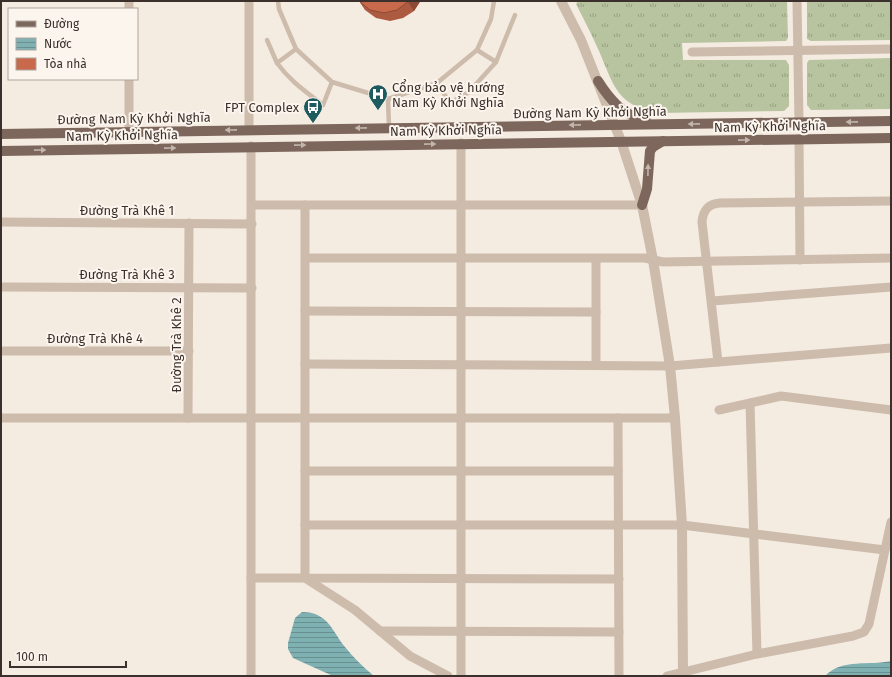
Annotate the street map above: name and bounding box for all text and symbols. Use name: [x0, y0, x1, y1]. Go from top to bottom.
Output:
legend: [8, 8, 138, 80]
text: Đường: [44, 17, 80, 31]
text: Nước: [44, 37, 72, 51]
text: Tòa nhà: [44, 57, 87, 71]
place label: Cổng bảo vệ hướng Nam Kỳ Khởi Nghĩa: [392, 79, 505, 110]
hospital icon: Cổng bảo vệ hướng Nam Kỳ Khởi Nghĩa: [367, 83, 389, 111]
bus stop icon: FPT Complex: [302, 96, 324, 124]
place label: FPT Complex: [225, 100, 300, 115]
street label: Đường Nam Kỳ Khởi Nghĩa: [513, 104, 667, 121]
street label: Đường Nam Kỳ Khởi Nghĩa: [57, 110, 211, 127]
street label: Nam Kỳ Khởi Nghĩa: [714, 118, 826, 135]
one-way arrow: [845, 119, 858, 125]
one-way arrow: [688, 120, 700, 127]
street label: Nam Kỳ Khởi Nghĩa: [390, 122, 502, 139]
one-way arrow: [568, 122, 581, 128]
one-way arrow: [354, 125, 367, 131]
street label: Nam Kỳ Khởi Nghĩa: [66, 127, 178, 144]
one-way arrow: [224, 127, 237, 133]
one-way arrow: [738, 137, 751, 143]
one-way arrow: [424, 141, 437, 147]
one-way arrow: [294, 142, 306, 149]
one-way arrow: [164, 144, 176, 151]
one-way arrow: [34, 147, 47, 153]
one-way arrow: [645, 163, 651, 176]
street label: Đường Trà Khê 1: [80, 203, 174, 218]
street label: Đường Trà Khê 3: [79, 267, 175, 282]
street label: Đường Trà Khê 2: [169, 297, 184, 393]
street label: Đường Trà Khê 4: [47, 331, 143, 346]
scale bar: [10, 643, 126, 669]
text: 100 m: [16, 650, 48, 664]

